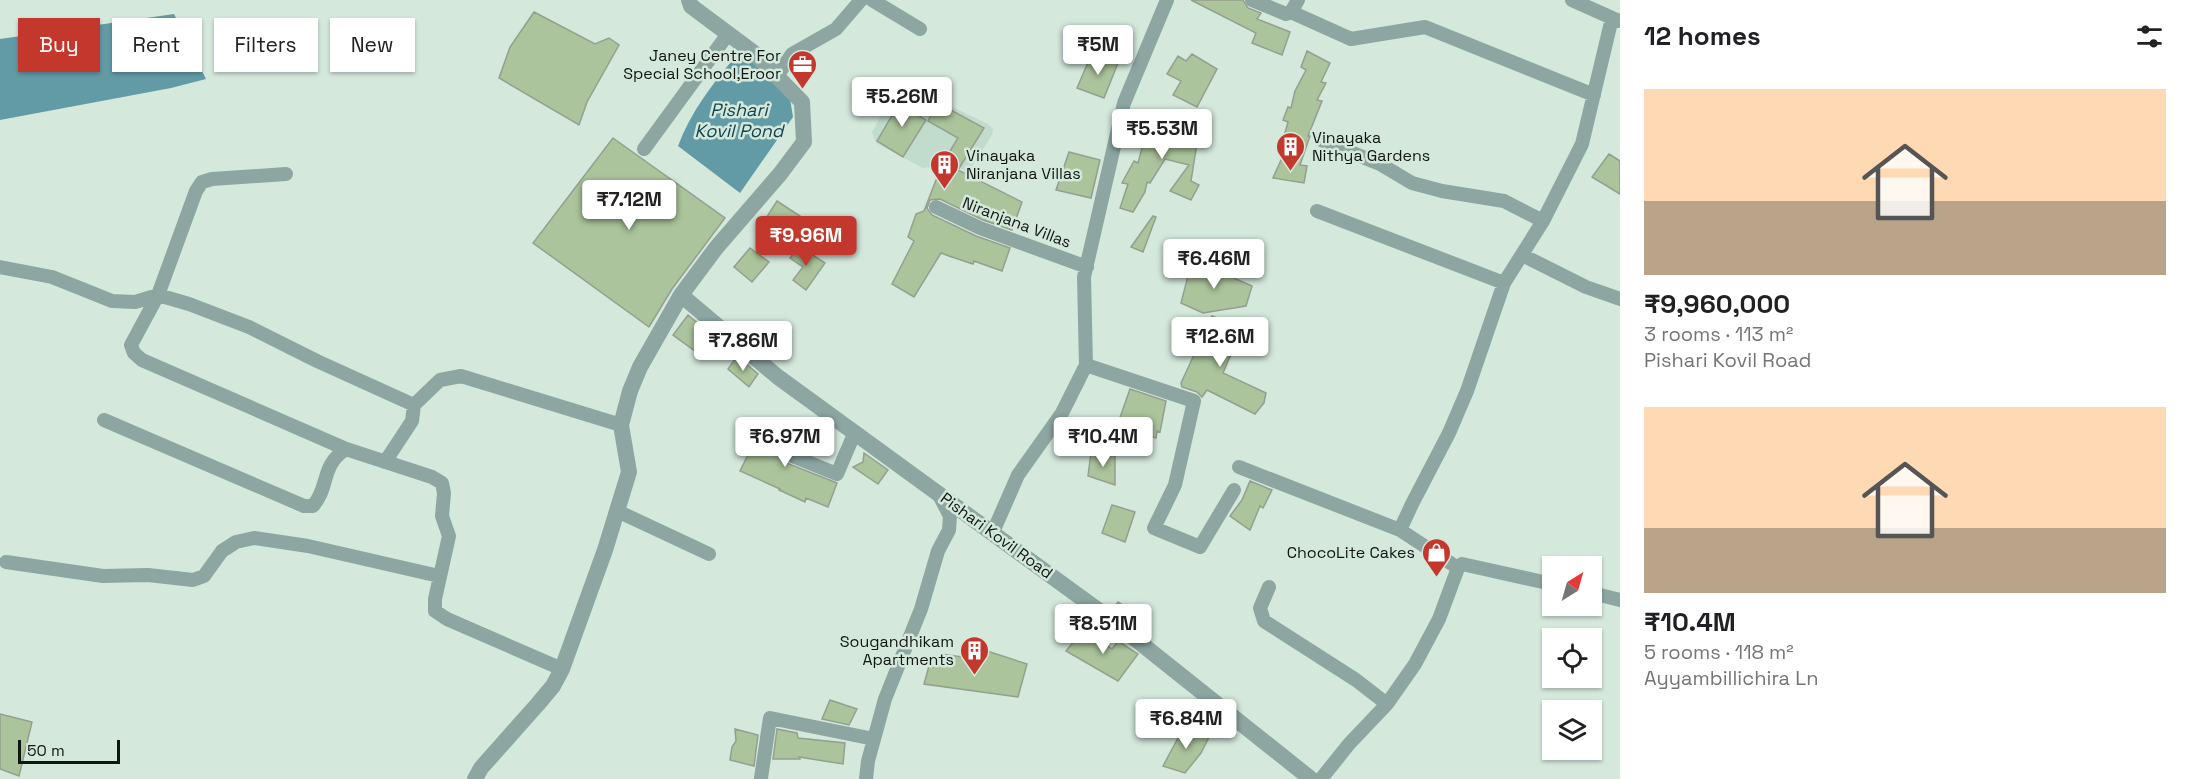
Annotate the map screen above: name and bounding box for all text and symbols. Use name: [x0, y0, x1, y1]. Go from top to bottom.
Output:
chip: Buy: [18, 18, 100, 72]
chip: Rent: [112, 18, 202, 72]
chip: Filters: [214, 18, 318, 72]
chip: New: [330, 18, 415, 72]
text: 12 homes: [1644, 19, 1761, 53]
icon: filters: [2133, 20, 2166, 53]
pin: ₹5M: [1069, 25, 1127, 76]
text: ₹5M: [1077, 31, 1119, 57]
place label: Janey Centre For Special School,Eroor: [623, 45, 781, 84]
office icon: Janey Centre For Special School,Eroor: [786, 48, 818, 90]
pin: ₹5.26M: [853, 77, 951, 128]
text: ₹5.26M: [866, 83, 938, 109]
water label: Pishari Kovil Pond: [695, 98, 786, 142]
pin: ₹5.53M: [1113, 109, 1211, 160]
text: ₹5.53M: [1126, 115, 1198, 141]
place label: Vinayaka Nithya Gardens: [1312, 127, 1430, 166]
icon: home: [1851, 128, 1959, 236]
building icon: Vinayaka Nithya Gardens: [1275, 130, 1307, 172]
place label: Vinayaka Niranjana Villas: [966, 145, 1081, 184]
building icon: Vinayaka Niranjana Villas: [929, 148, 961, 190]
pin: ₹7.12M: [580, 180, 678, 231]
text: ₹7.12M: [596, 186, 662, 212]
street label: Niranjana Villas: [960, 192, 1074, 253]
pin: ₹9.96M: [757, 216, 855, 267]
text: ₹9.96M: [770, 222, 842, 248]
pin: ₹6.46M: [1165, 239, 1263, 290]
text: ₹6.46M: [1177, 245, 1251, 271]
text: ₹9,960,000: [1644, 287, 1790, 321]
pin: ₹12.6M: [1171, 317, 1269, 368]
pin: ₹7.86M: [694, 321, 792, 372]
text: 3 rooms · 113 m²: [1644, 321, 1793, 347]
text: ₹12.6M: [1185, 323, 1255, 349]
text: ₹7.86M: [708, 327, 778, 353]
text: Pishari Kovil Road: [1644, 347, 1811, 373]
pin: ₹6.97M: [736, 417, 834, 468]
pin: ₹10.4M: [1054, 417, 1152, 468]
text: ₹6.97M: [749, 423, 821, 449]
text: ₹10.4M: [1068, 423, 1138, 449]
icon: home: [1851, 446, 1959, 554]
street label: Pishari Kovil Road: [936, 488, 1057, 583]
shop icon: ChocoLite Cakes: [1420, 536, 1452, 578]
place label: ChocoLite Cakes: [1287, 542, 1415, 563]
north arrow: [1542, 556, 1602, 616]
map controls: [1542, 556, 1602, 760]
pin: ₹8.51M: [1054, 604, 1152, 655]
text: ₹10.4M: [1644, 605, 1736, 639]
text: ₹8.51M: [1069, 610, 1137, 636]
button: locate: [1542, 628, 1602, 688]
place label: Sougandhikam Apartments: [840, 631, 954, 670]
building icon: Sougandhikam Apartments: [959, 634, 991, 676]
text: 5 rooms · 118 m²: [1644, 639, 1794, 665]
text: Ayyambillichira Ln: [1644, 665, 1818, 691]
pin: ₹6.84M: [1137, 699, 1235, 750]
button: layers: [1542, 700, 1602, 760]
text: ₹6.84M: [1149, 705, 1223, 731]
scale bar: [18, 737, 120, 764]
text: 50 m: [27, 740, 65, 761]

